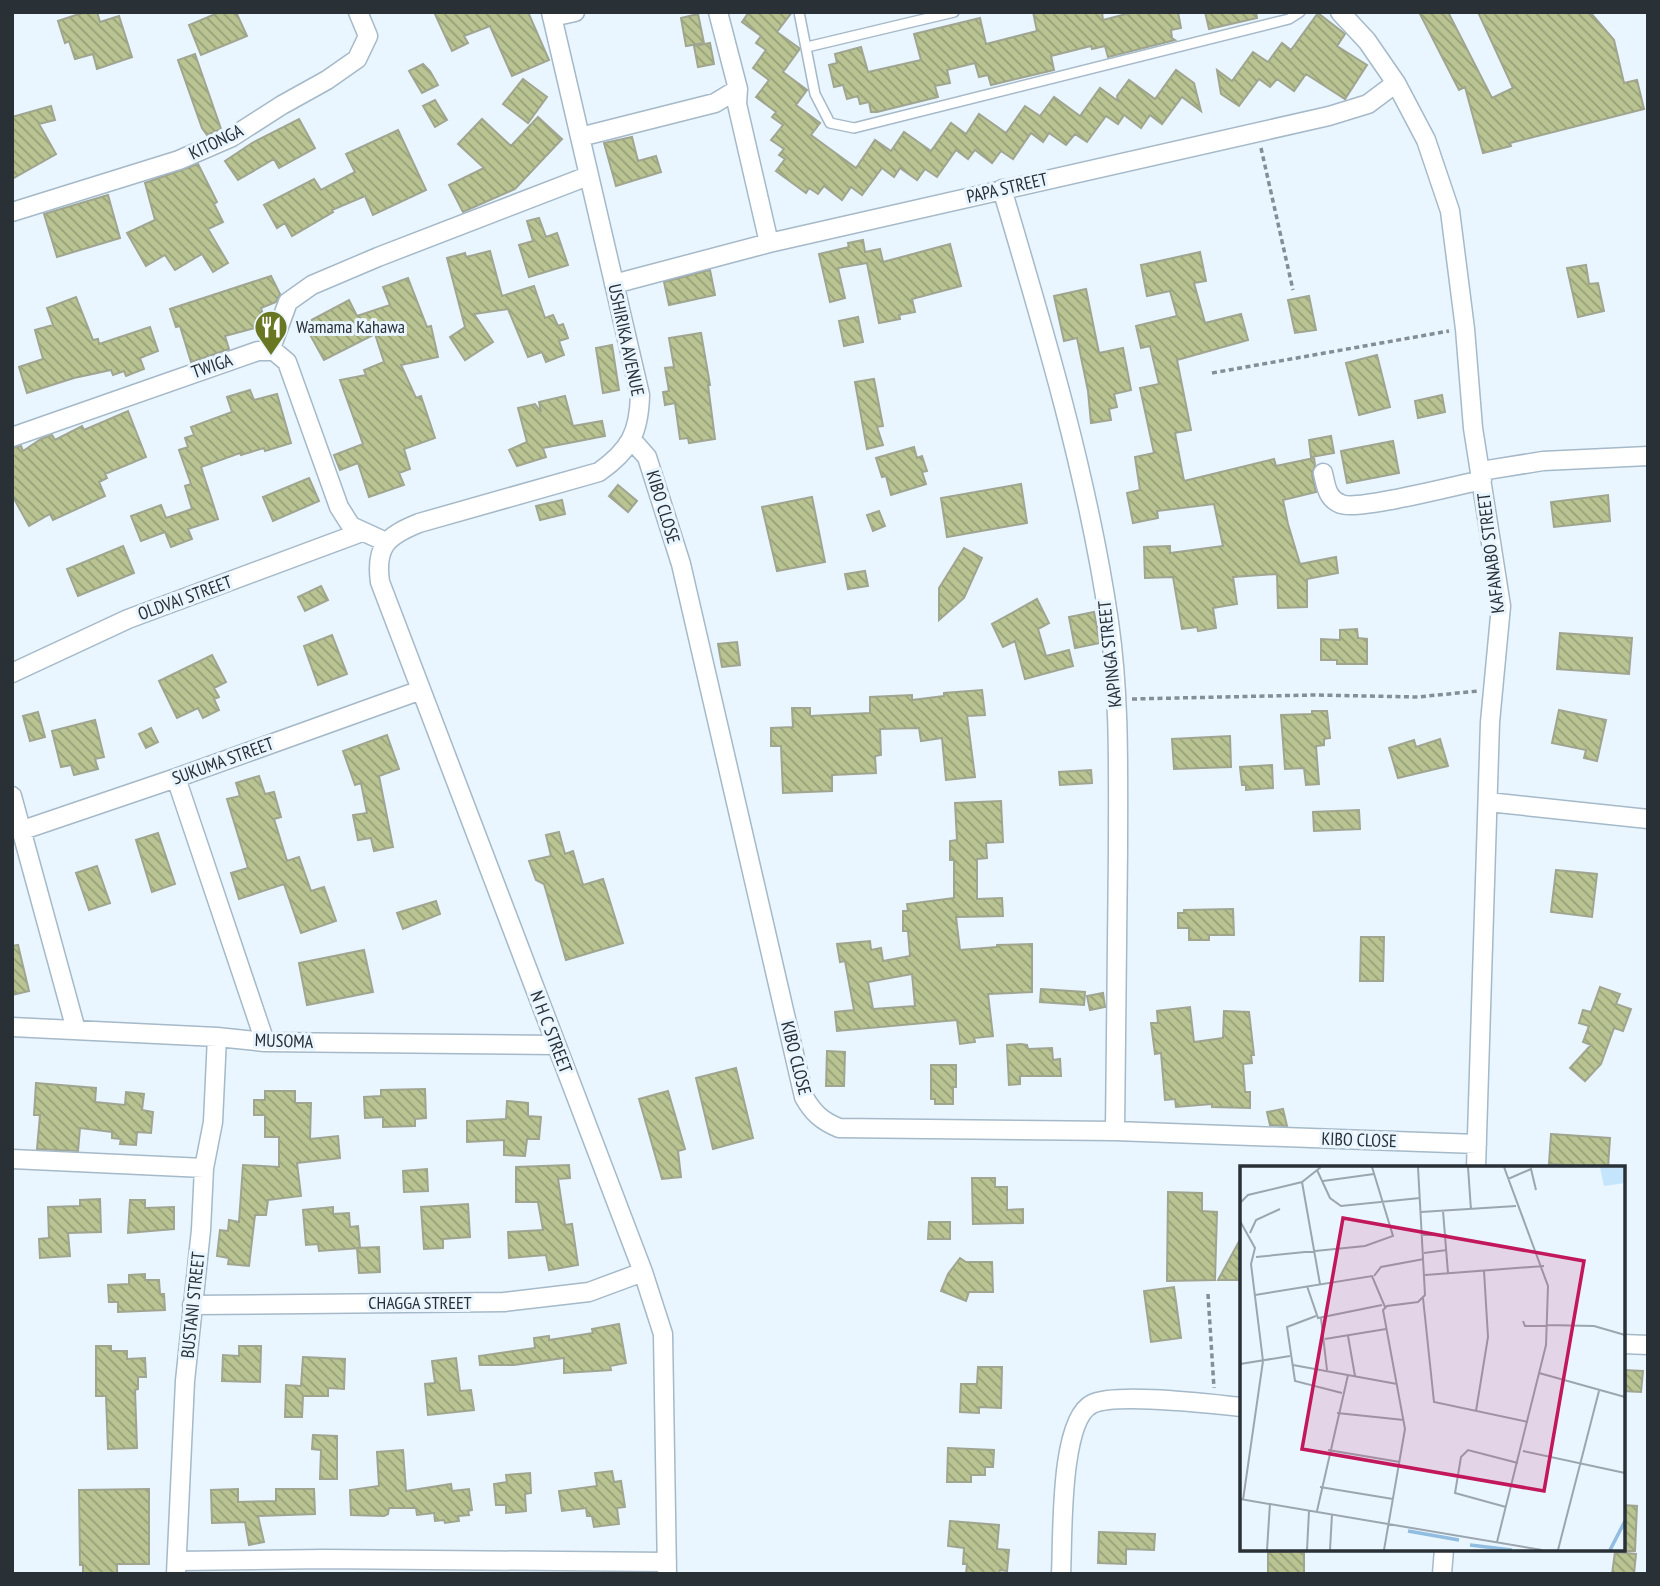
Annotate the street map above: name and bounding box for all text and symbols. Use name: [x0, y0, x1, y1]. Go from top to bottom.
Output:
street label: KITONGA: [185, 118, 247, 164]
street label: PAPA STREET: [964, 167, 1050, 208]
street label: USHIRIKA AVENUE: [603, 282, 650, 398]
restaurant icon: Wamama Kahawa: [252, 308, 290, 357]
place label: Wamama Kahawa: [296, 315, 405, 338]
street label: TWIGA: [188, 348, 236, 383]
street label: KIBO CLOSE: [641, 468, 685, 546]
street label: KAFANABO STREET: [1472, 492, 1509, 615]
street label: OLDVAI STREET: [135, 570, 235, 625]
street label: KAPINGA STREET: [1092, 599, 1127, 709]
street label: SUKUMA STREET: [169, 732, 277, 790]
street label: N H C STREET: [525, 987, 578, 1076]
street label: KIBO CLOSE: [776, 1019, 817, 1097]
street label: MUSOMA: [254, 1028, 314, 1053]
street label: KIBO CLOSE: [1321, 1127, 1397, 1152]
inset map: [1240, 1166, 1625, 1551]
street label: BUSTANI STREET: [175, 1251, 210, 1359]
street label: CHAGGA STREET: [368, 1291, 472, 1314]

